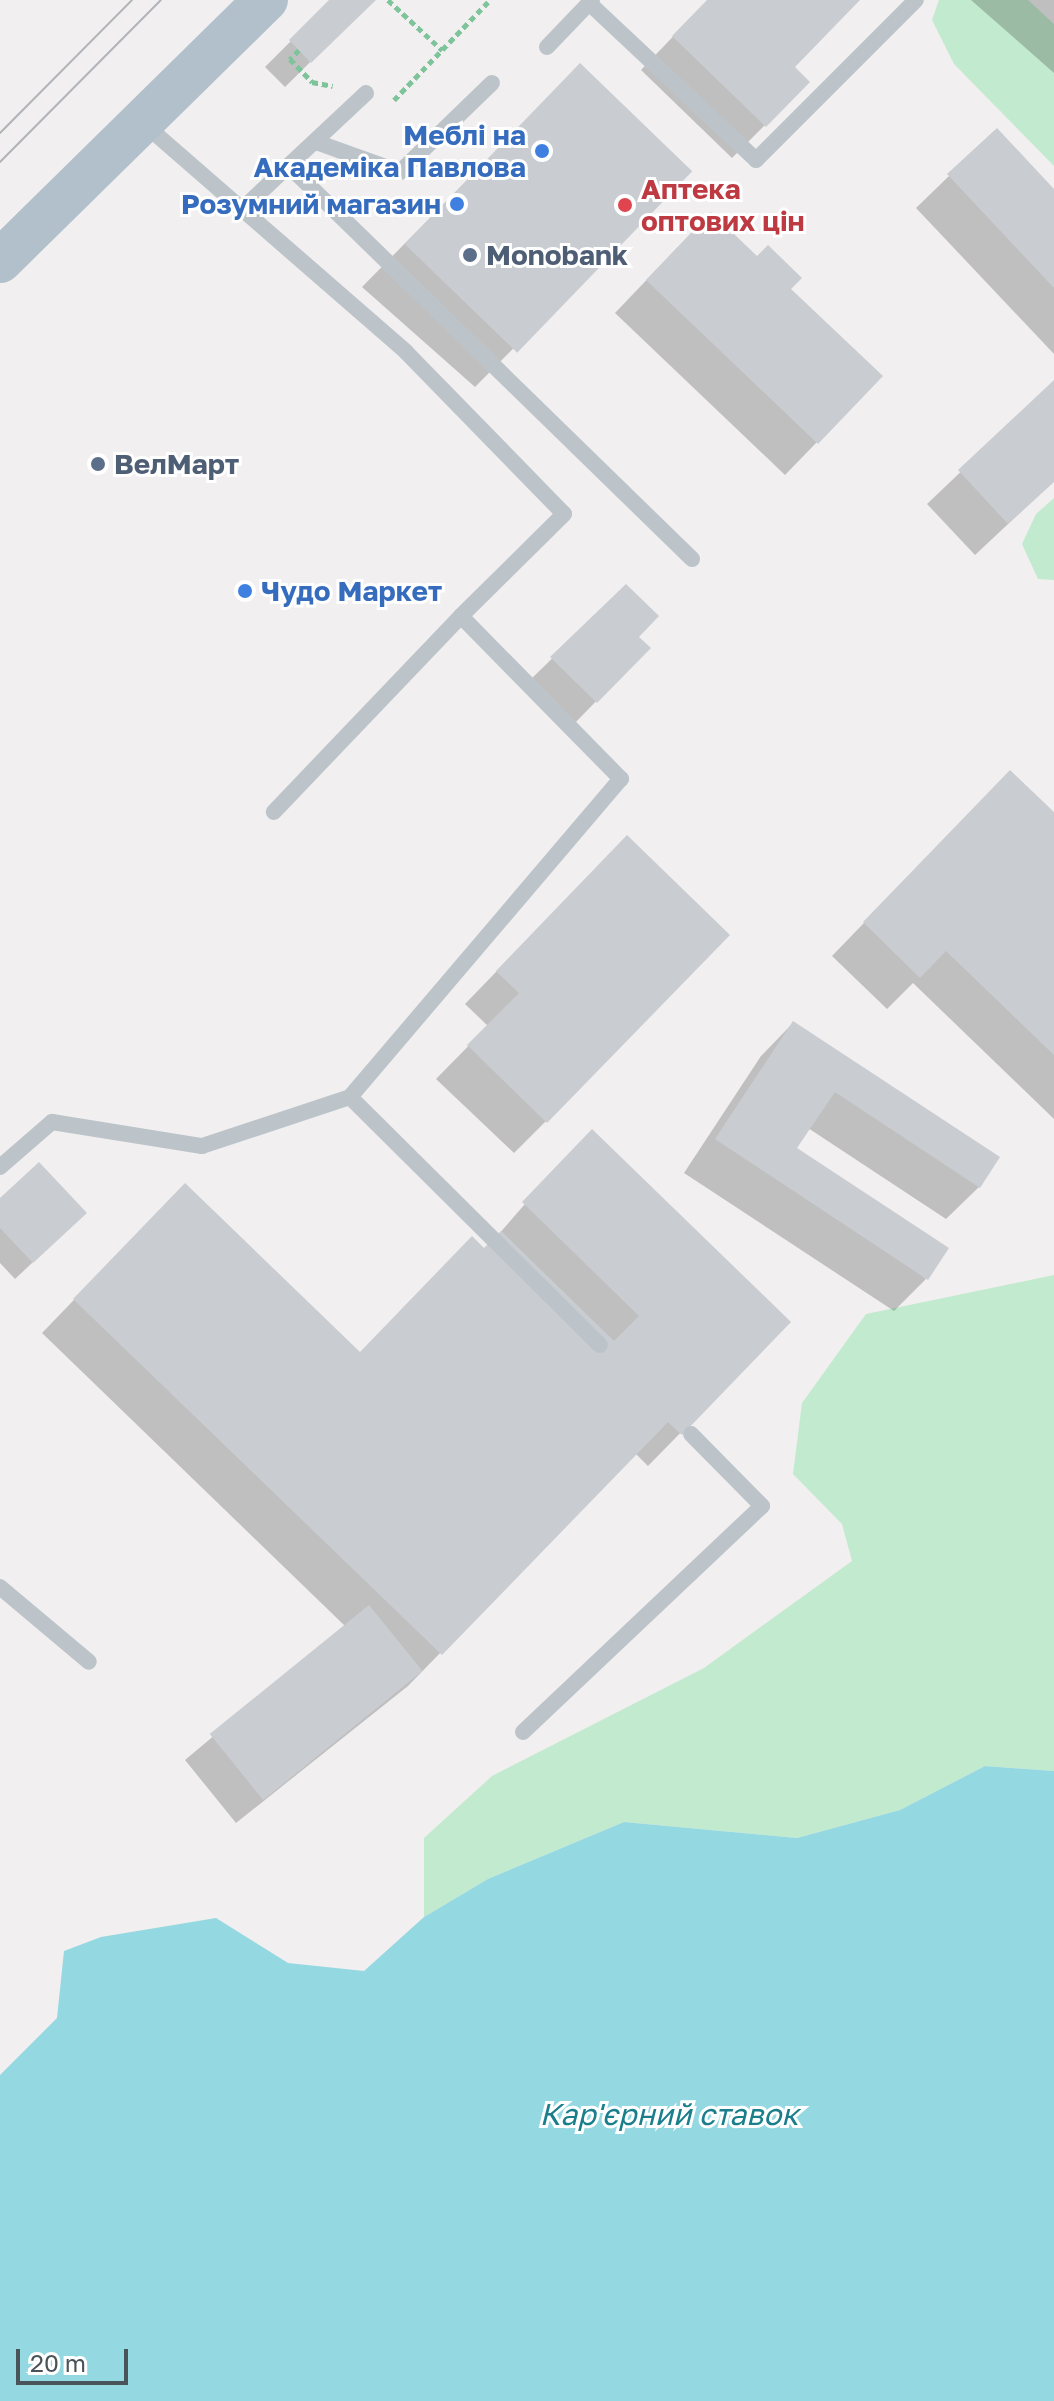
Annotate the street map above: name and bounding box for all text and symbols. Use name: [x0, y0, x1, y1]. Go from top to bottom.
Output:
place label: Меблі на Академіка Павлова: [254, 118, 526, 184]
marker: Меблі на Академіка Павлова: [533, 142, 551, 160]
place label: Аптека оптових цін: [641, 172, 805, 238]
place label: Розумний магазин: [181, 187, 441, 221]
marker: Розумний магазин: [448, 195, 466, 213]
marker: Аптека оптових цін: [616, 196, 634, 214]
place label: Monobank: [486, 238, 628, 272]
marker: Monobank: [461, 246, 479, 264]
place label: ВелМарт: [114, 447, 239, 481]
marker: ВелМарт: [89, 455, 107, 473]
place label: Чудо Маркет: [261, 574, 442, 608]
marker: Чудо Маркет: [236, 582, 254, 600]
water label: Кар'єрний ставок: [540, 2096, 798, 2132]
scale bar: [20, 2333, 132, 2383]
text: 20 m: [30, 2348, 86, 2377]

